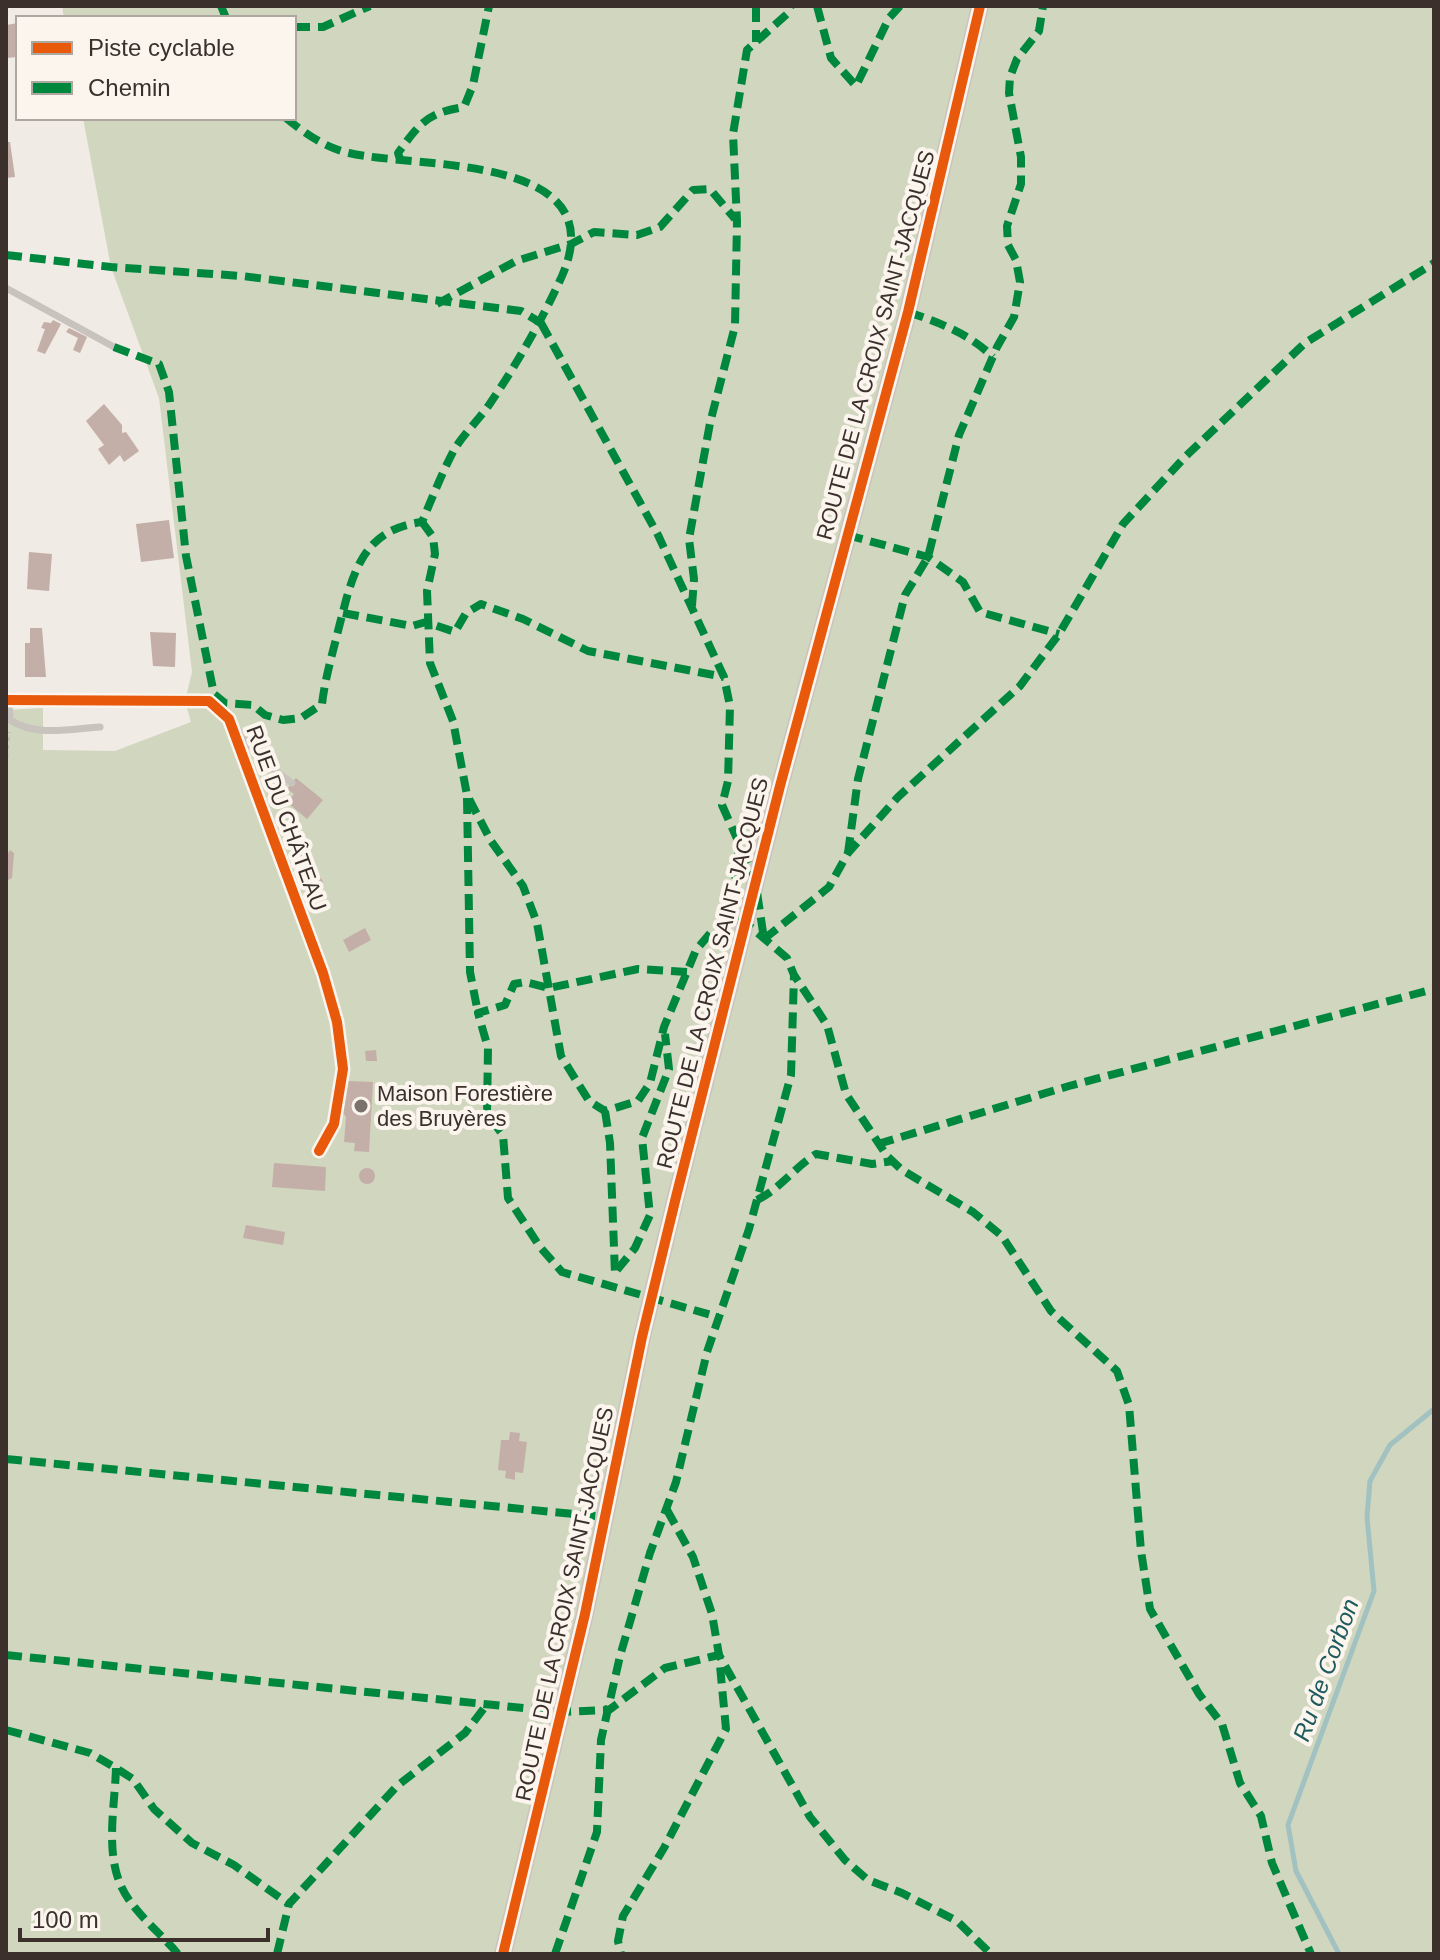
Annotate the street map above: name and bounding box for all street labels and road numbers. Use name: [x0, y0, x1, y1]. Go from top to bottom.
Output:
street label: ROUTE DE LA CROIX SAINT-JACQUES: [811, 148, 940, 543]
street label: RUE DU CHÂTEAU: [241, 722, 332, 914]
street label: ROUTE DE LA CROIX SAINT-JACQUES: [652, 775, 773, 1171]
street label: ROUTE DE LA CROIX SAINT-JACQUES: [510, 1405, 619, 1803]

